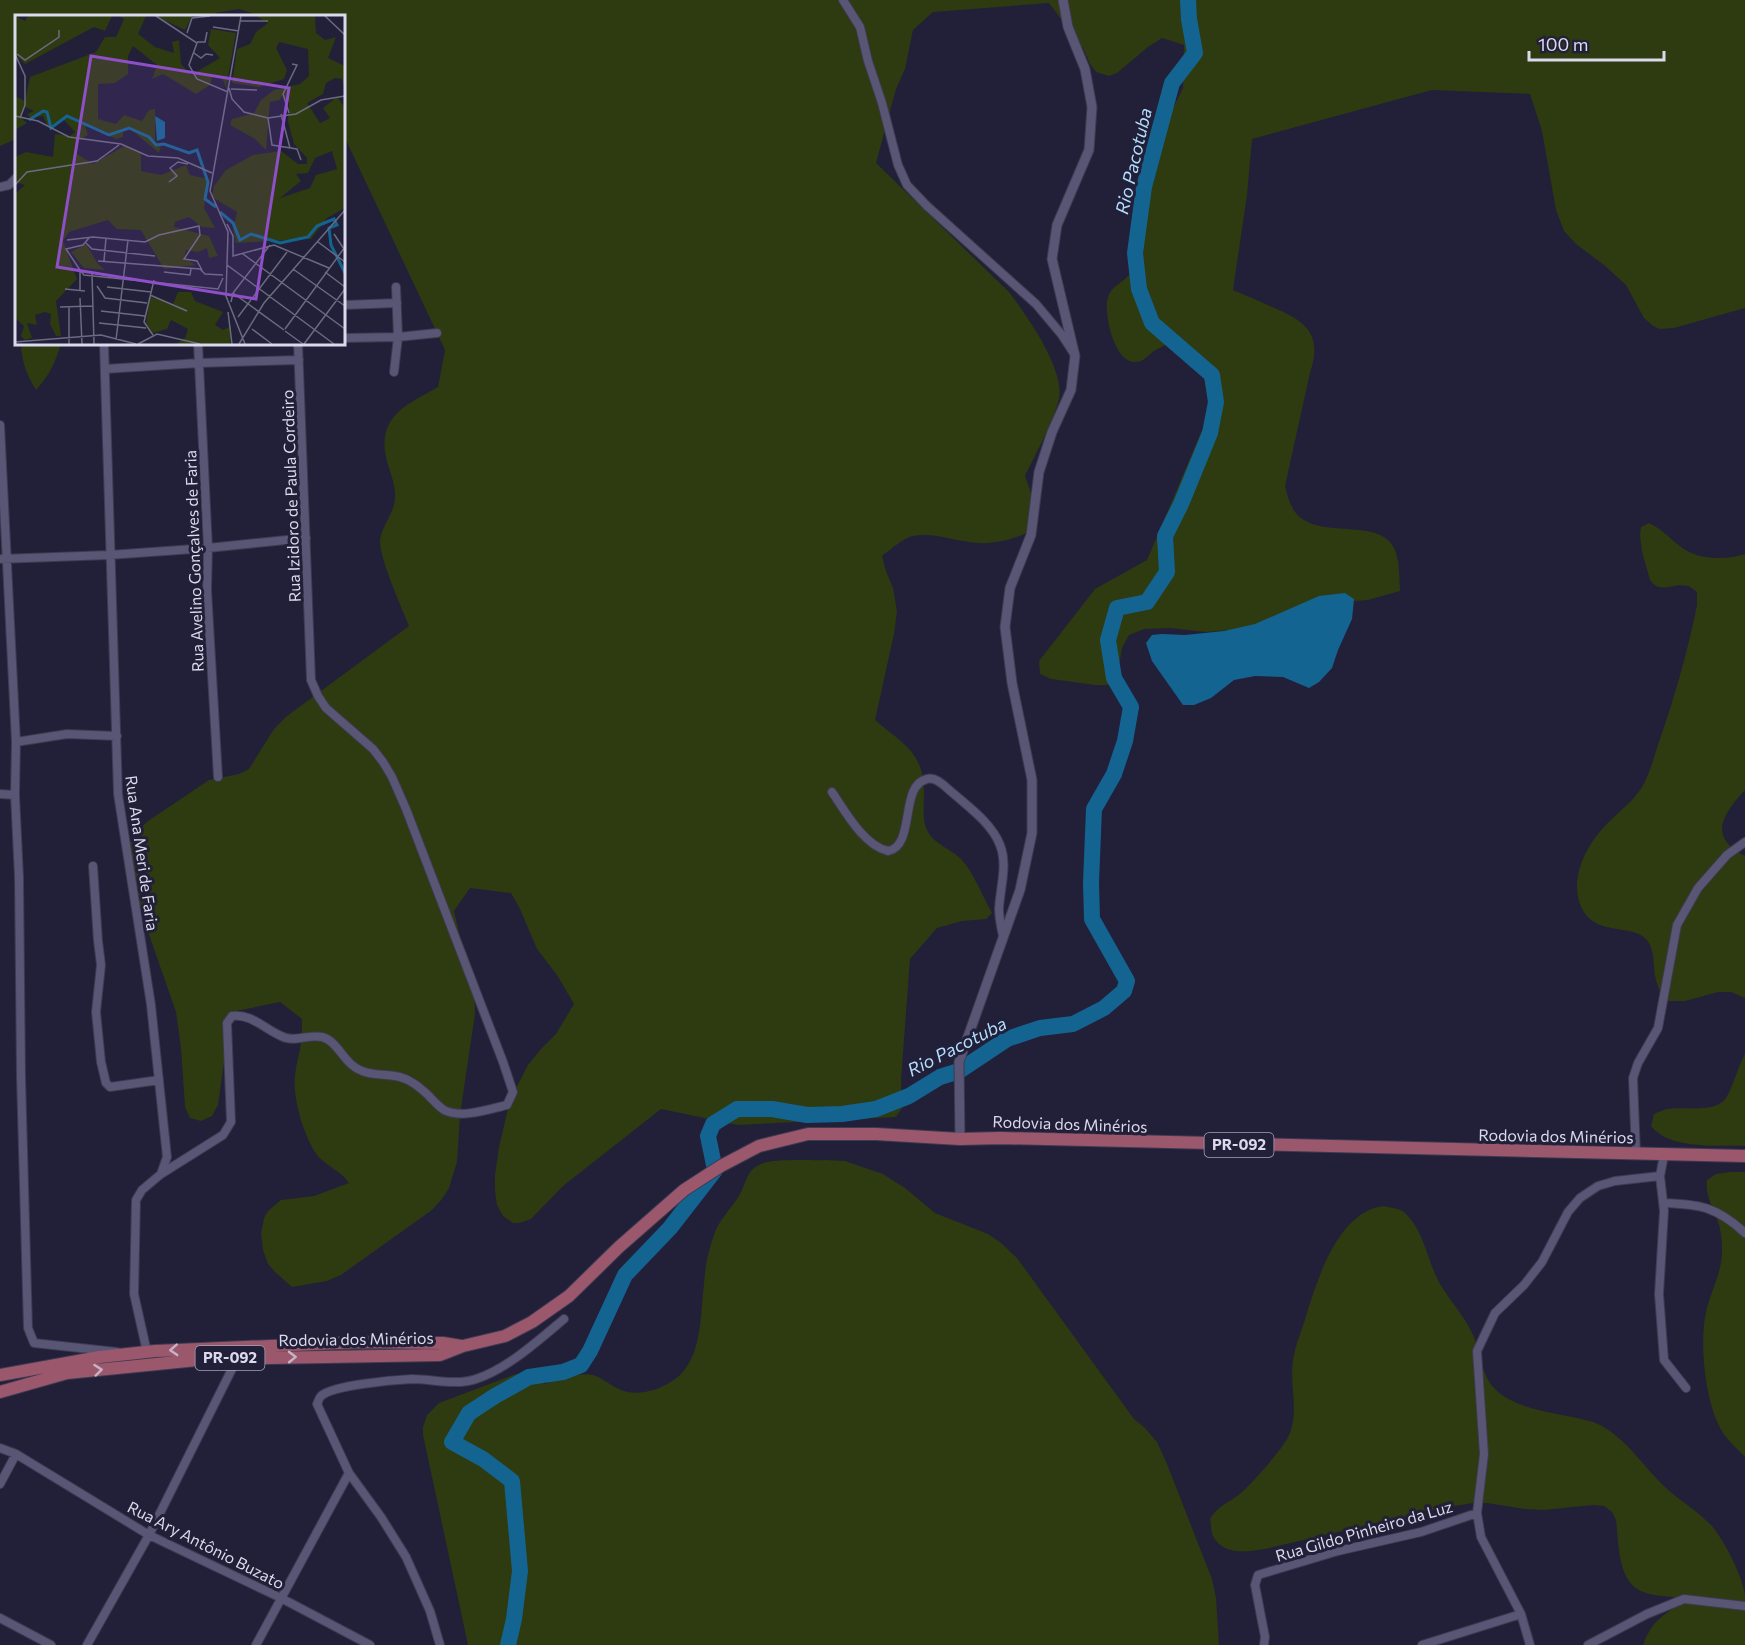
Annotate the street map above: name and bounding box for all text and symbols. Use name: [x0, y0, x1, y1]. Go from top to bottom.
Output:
inset map: [15, 15, 345, 345]
scale bar: [1529, 24, 1664, 62]
text: 100 m: [1538, 33, 1588, 55]
water label: Rio Pacotuba: [1110, 105, 1156, 216]
street label: Rua Izidoro de Paula Cordeiro: [277, 389, 304, 603]
street label: Rua Avelino Gonçalves de Faria: [180, 450, 207, 672]
street label: Rua Ana Meri de Faria: [122, 774, 163, 932]
water label: Rio Pacotuba: [903, 1012, 1010, 1081]
street label: Rodovia dos Minérios: [992, 1111, 1148, 1136]
street label: Rodovia dos Minérios: [1478, 1125, 1634, 1146]
road number: PR-092: [1204, 1133, 1274, 1157]
street label: Rodovia dos Minérios: [278, 1328, 434, 1349]
one-way arrow: [169, 1344, 178, 1357]
road number: PR-092: [196, 1346, 264, 1370]
one-way arrow: [288, 1350, 297, 1363]
one-way arrow: [93, 1364, 102, 1376]
street label: Rua Gildo Pinheiro da Luz: [1273, 1496, 1455, 1565]
street label: Rua Ary Antônio Buzato: [125, 1497, 288, 1592]

